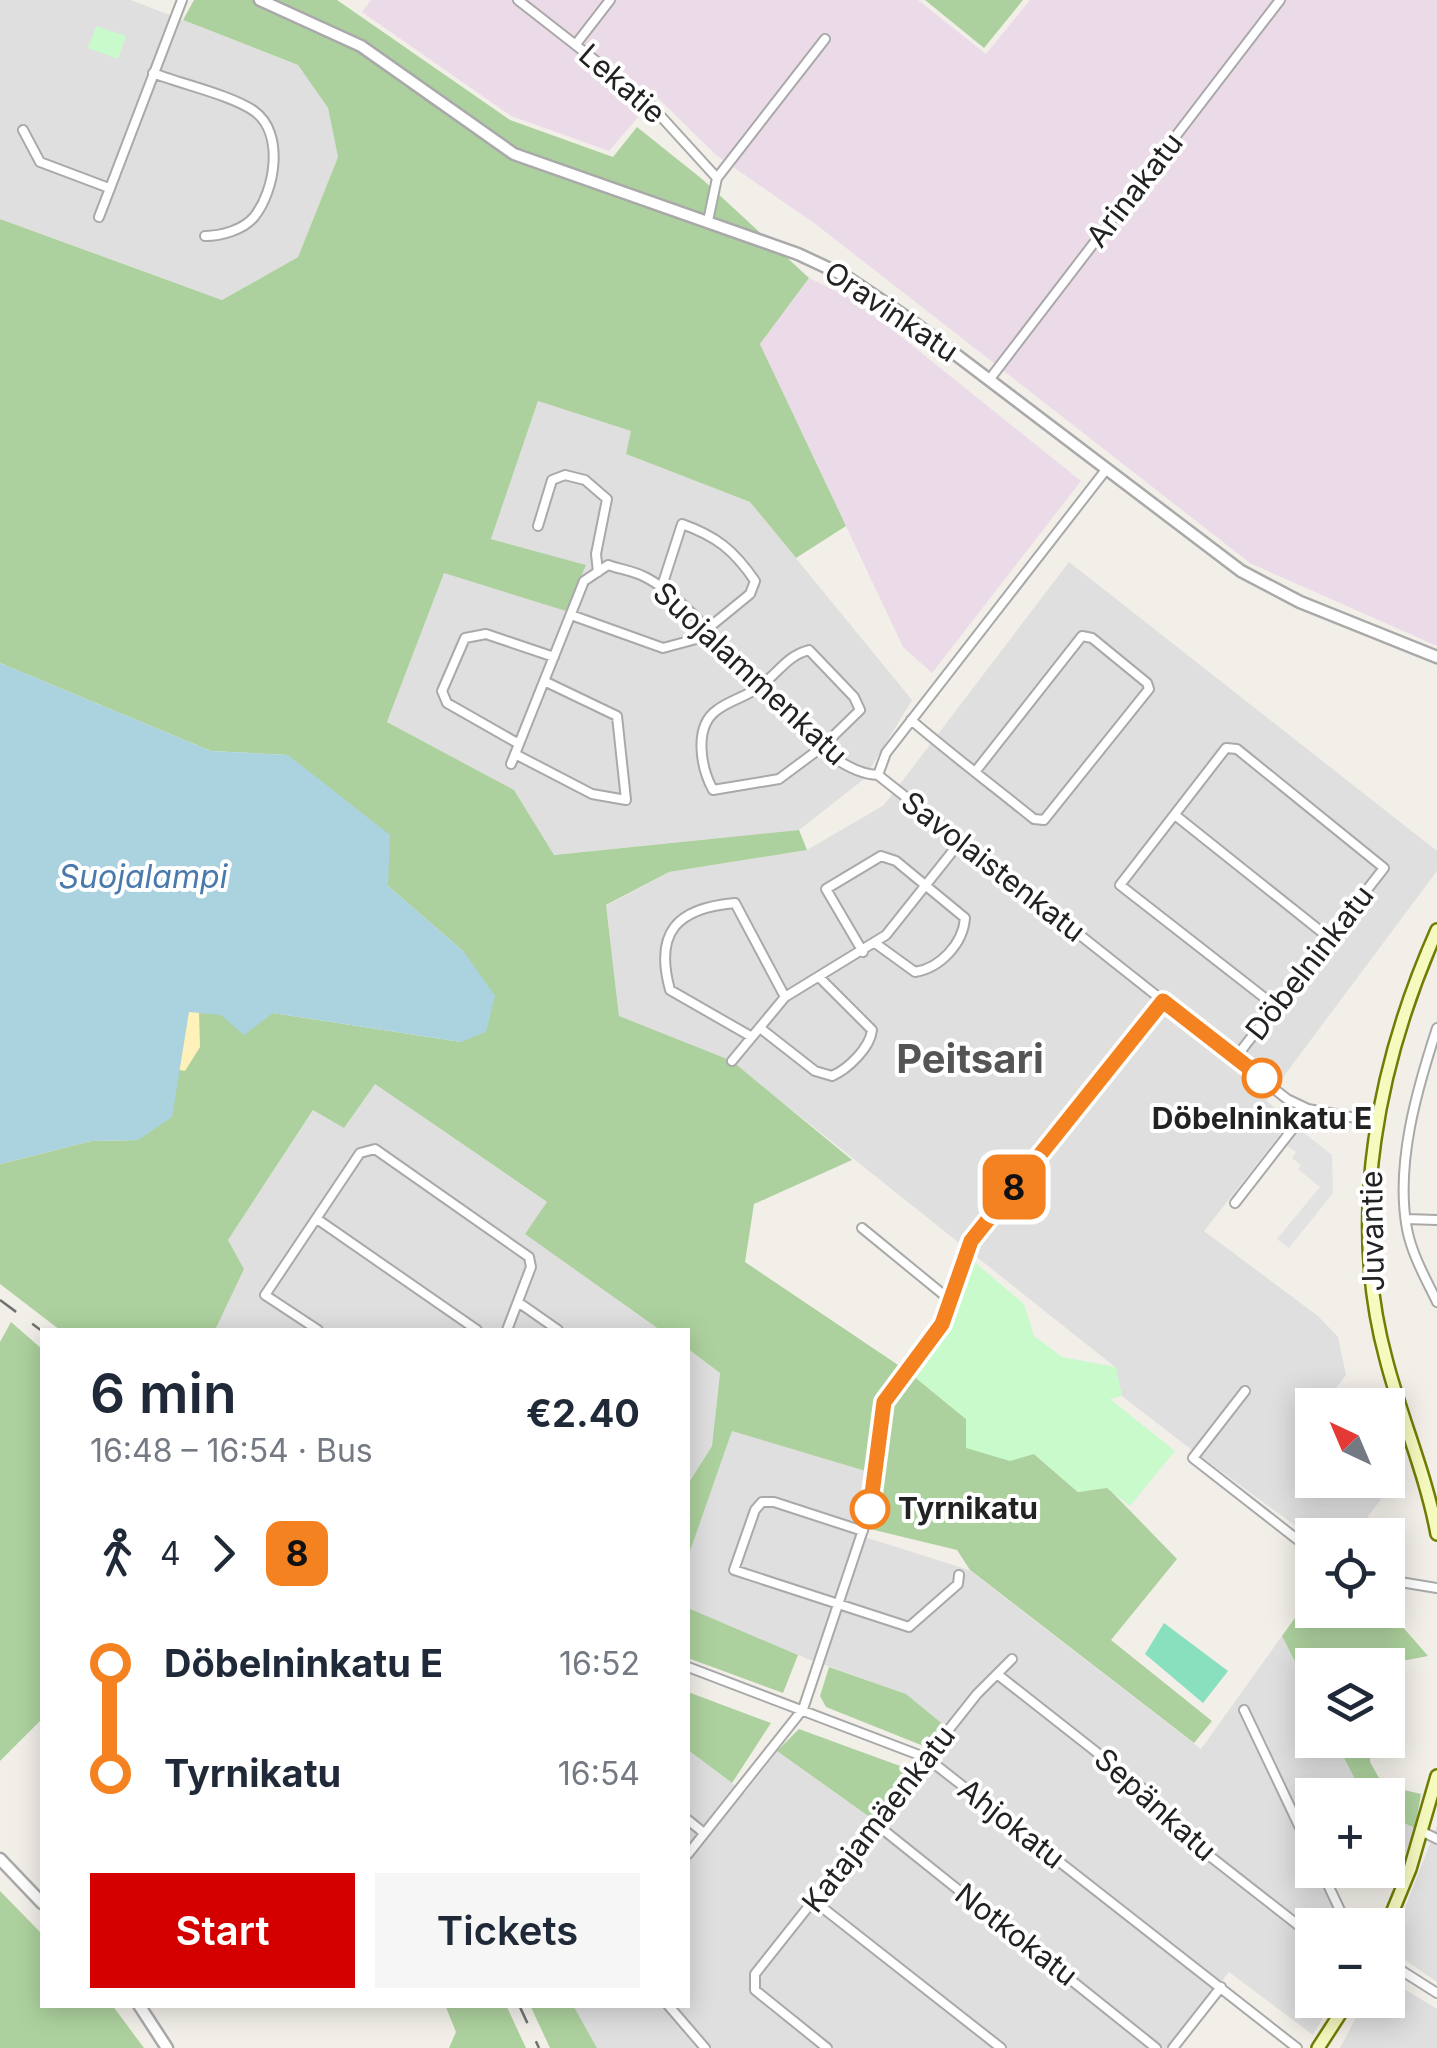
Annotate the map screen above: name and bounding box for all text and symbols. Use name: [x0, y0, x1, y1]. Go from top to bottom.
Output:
street label: Lekatie: [572, 36, 673, 130]
street label: Arinakatu: [1078, 125, 1190, 254]
street label: Oravinkatu: [818, 253, 965, 369]
street label: Suojalammenkatu: [646, 574, 855, 772]
street label: Savolaistenkatu: [895, 783, 1092, 949]
water label: Suojalampi: [59, 857, 229, 896]
street label: Döbelninkatu: [1238, 878, 1381, 1047]
district label: Peitsari: [896, 1034, 1044, 1083]
marker: Döbelninkatu E: [1243, 1059, 1281, 1097]
place label: Döbelninkatu E: [1152, 1100, 1372, 1136]
line badge: 8: [982, 1154, 1046, 1220]
text: 8: [1003, 1166, 1025, 1208]
street label: Juvantie: [1353, 1170, 1391, 1292]
text: 6 min: [90, 1360, 237, 1426]
north arrow: [1295, 1388, 1405, 1498]
map controls: [1295, 1388, 1405, 2018]
text: €2.40: [526, 1390, 640, 1436]
text: 16:48 – 16:54 · Bus: [90, 1431, 373, 1470]
marker: Tyrnikatu: [851, 1490, 889, 1528]
place label: Tyrnikatu: [898, 1490, 1038, 1526]
button: locate: [1295, 1518, 1405, 1628]
icon: walk: [90, 1526, 145, 1581]
icon: forward: [196, 1526, 251, 1581]
text: 8: [286, 1532, 308, 1574]
text: 4: [160, 1534, 181, 1573]
text: Döbelninkatu E: [164, 1640, 443, 1686]
text: 16:52: [559, 1644, 640, 1683]
button: layers: [1295, 1648, 1405, 1758]
street label: Katajamäenkatu: [794, 1718, 962, 1919]
street label: Sepänkatu: [1088, 1740, 1224, 1868]
text: Tyrnikatu: [164, 1750, 341, 1796]
text: 16:54: [558, 1754, 640, 1793]
street label: Ahjokatu: [951, 1771, 1072, 1876]
button: +: [1295, 1778, 1405, 1888]
button: Start: [90, 1873, 355, 1988]
button: Tickets: [375, 1873, 640, 1988]
street label: Notkokatu: [948, 1875, 1085, 1993]
button: −: [1295, 1908, 1405, 2018]

